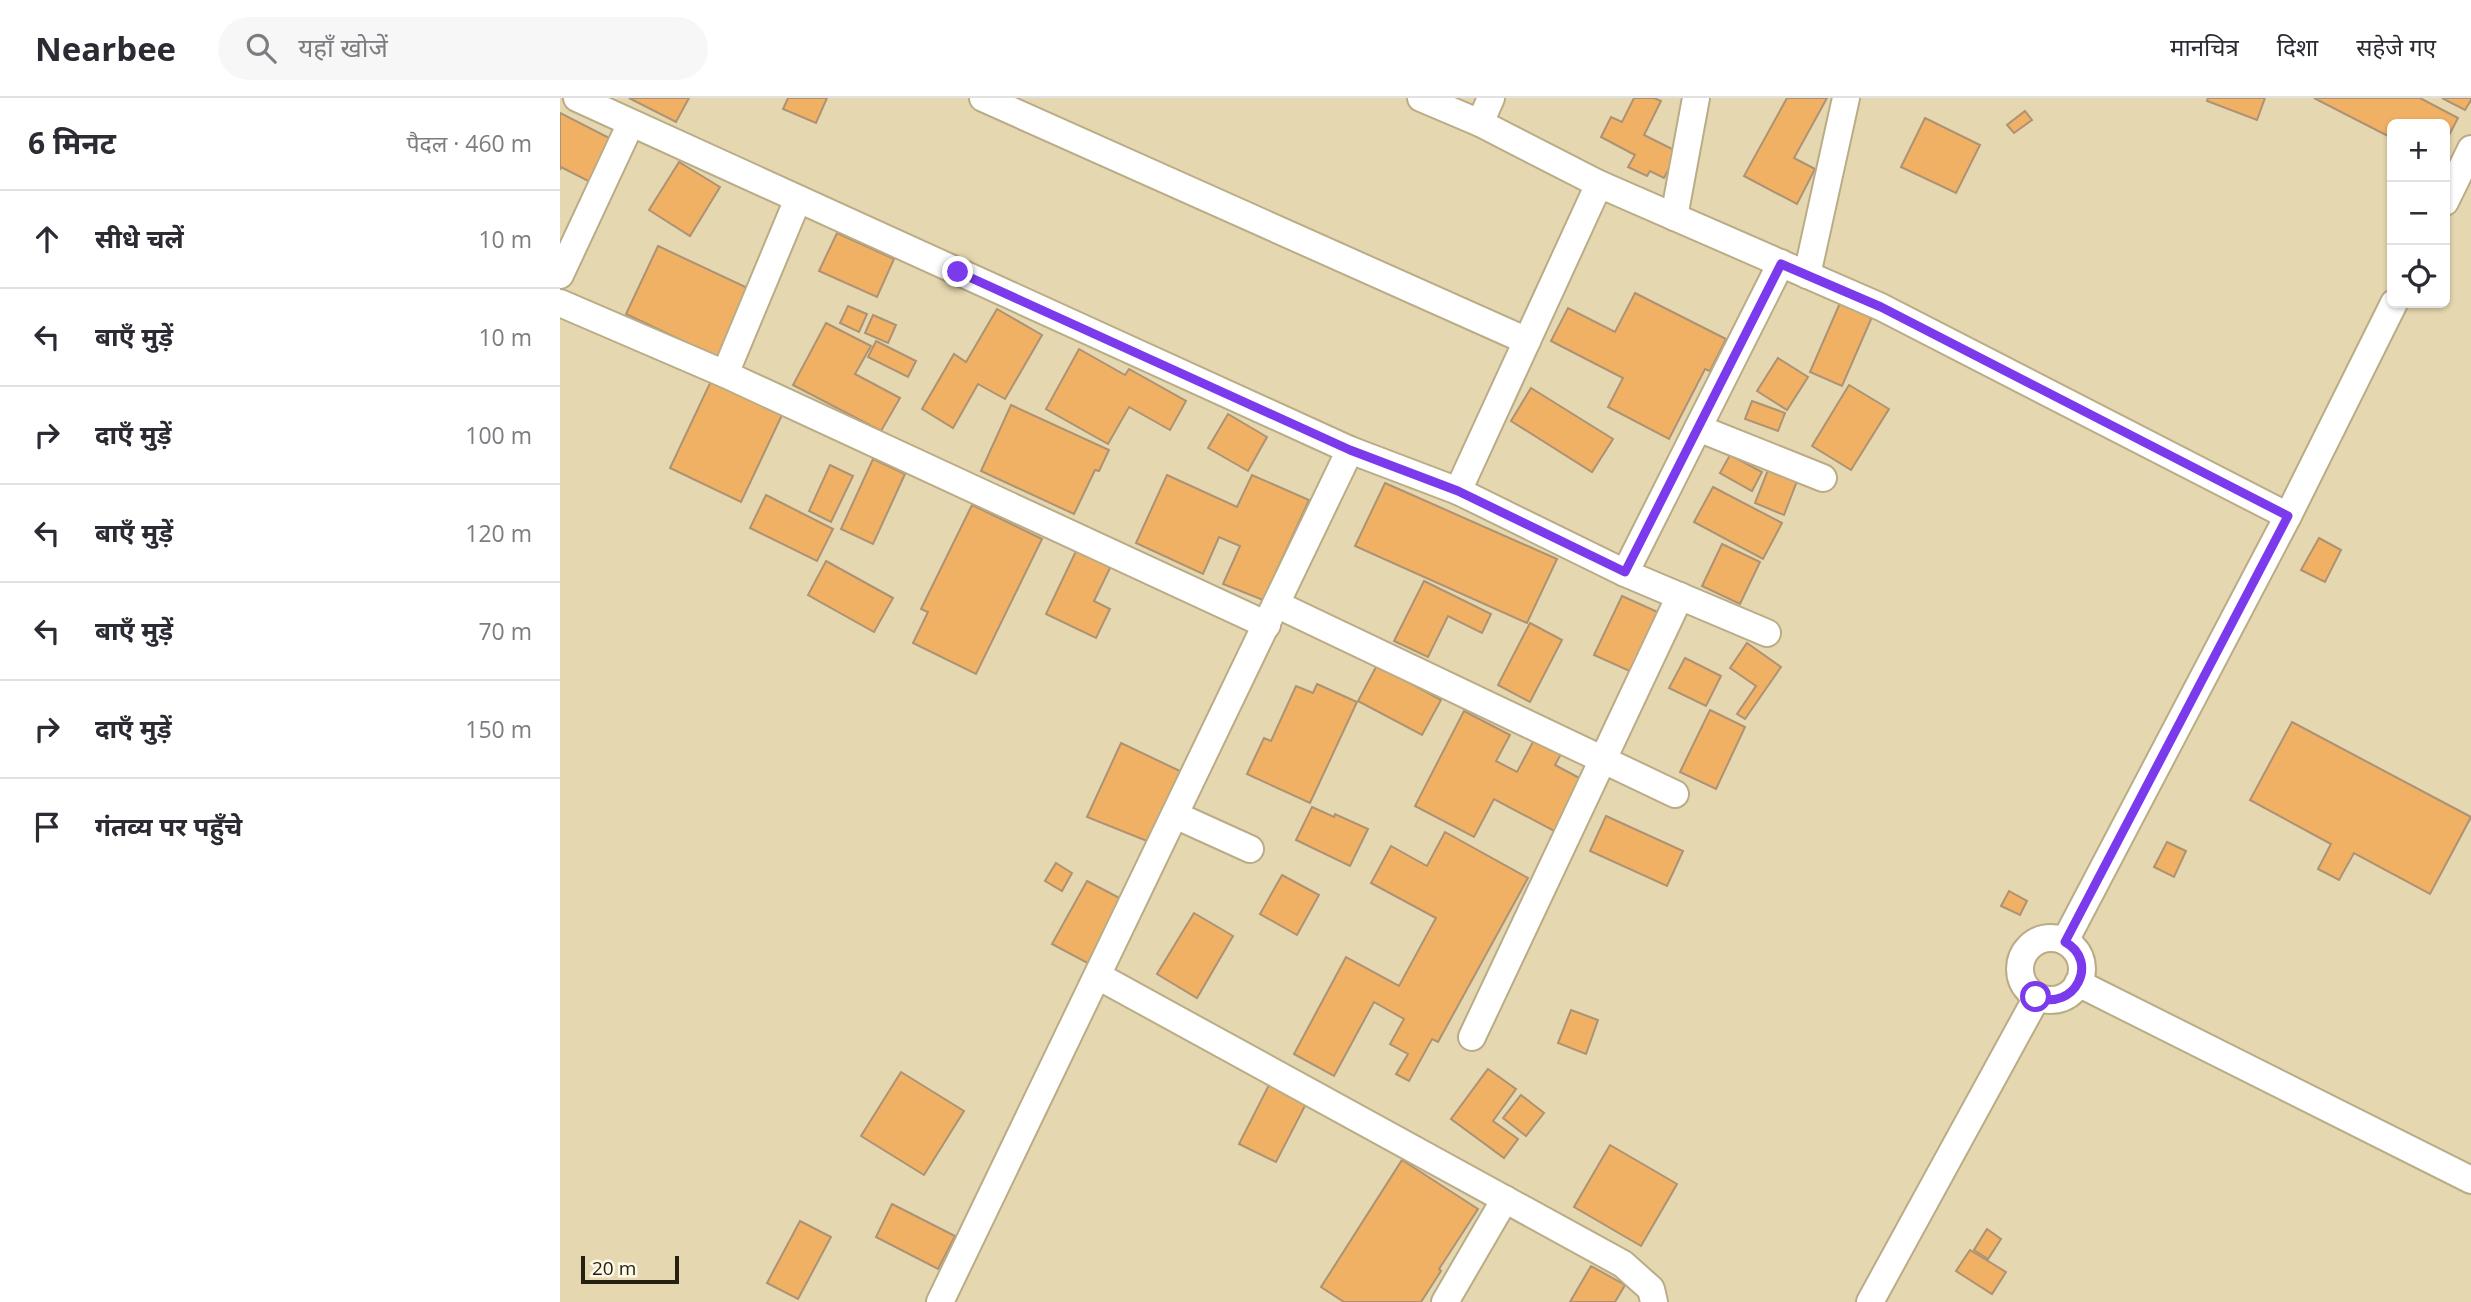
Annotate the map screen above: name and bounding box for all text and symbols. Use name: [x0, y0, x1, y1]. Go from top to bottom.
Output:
search box: [218, 17, 708, 80]
text: Nearbee: [35, 26, 176, 71]
icon: search: [242, 29, 280, 67]
text: यहाँ खोजें: [298, 29, 388, 65]
text: मानचित्र: [2170, 30, 2239, 63]
text: दिशा: [2277, 30, 2318, 63]
text: सहेजे गए: [2356, 30, 2436, 63]
map controls: [2387, 119, 2450, 308]
button: +: [2387, 119, 2450, 182]
text: 6 मिनट: [28, 122, 116, 163]
text: पैदल · 460 m: [406, 127, 532, 159]
button: −: [2387, 182, 2450, 245]
icon: ahead: [28, 220, 66, 258]
text: सीधे चलें: [95, 220, 184, 256]
text: 10 m: [478, 223, 532, 255]
button: locate: [2387, 245, 2450, 308]
route end: [942, 256, 973, 287]
icon: left: [28, 318, 66, 356]
text: बाएँ मुड़ें: [95, 318, 173, 354]
text: 10 m: [478, 321, 532, 353]
icon: right: [28, 416, 66, 454]
text: दाएँ मुड़ें: [95, 416, 172, 452]
text: 100 m: [465, 419, 532, 451]
icon: left: [28, 514, 66, 552]
text: बाएँ मुड़ें: [95, 514, 173, 550]
text: 120 m: [465, 517, 532, 549]
icon: left: [28, 612, 66, 650]
text: बाएँ मुड़ें: [95, 612, 173, 648]
text: 70 m: [478, 615, 532, 647]
icon: right: [28, 710, 66, 748]
text: दाएँ मुड़ें: [95, 710, 172, 746]
text: 150 m: [465, 713, 532, 745]
icon: arrive: [28, 808, 66, 846]
text: गंतव्य पर पहुँचे: [95, 808, 242, 844]
route start: [2020, 981, 2051, 1012]
scale bar: [581, 1253, 679, 1285]
text: 20 m: [592, 1255, 636, 1281]

